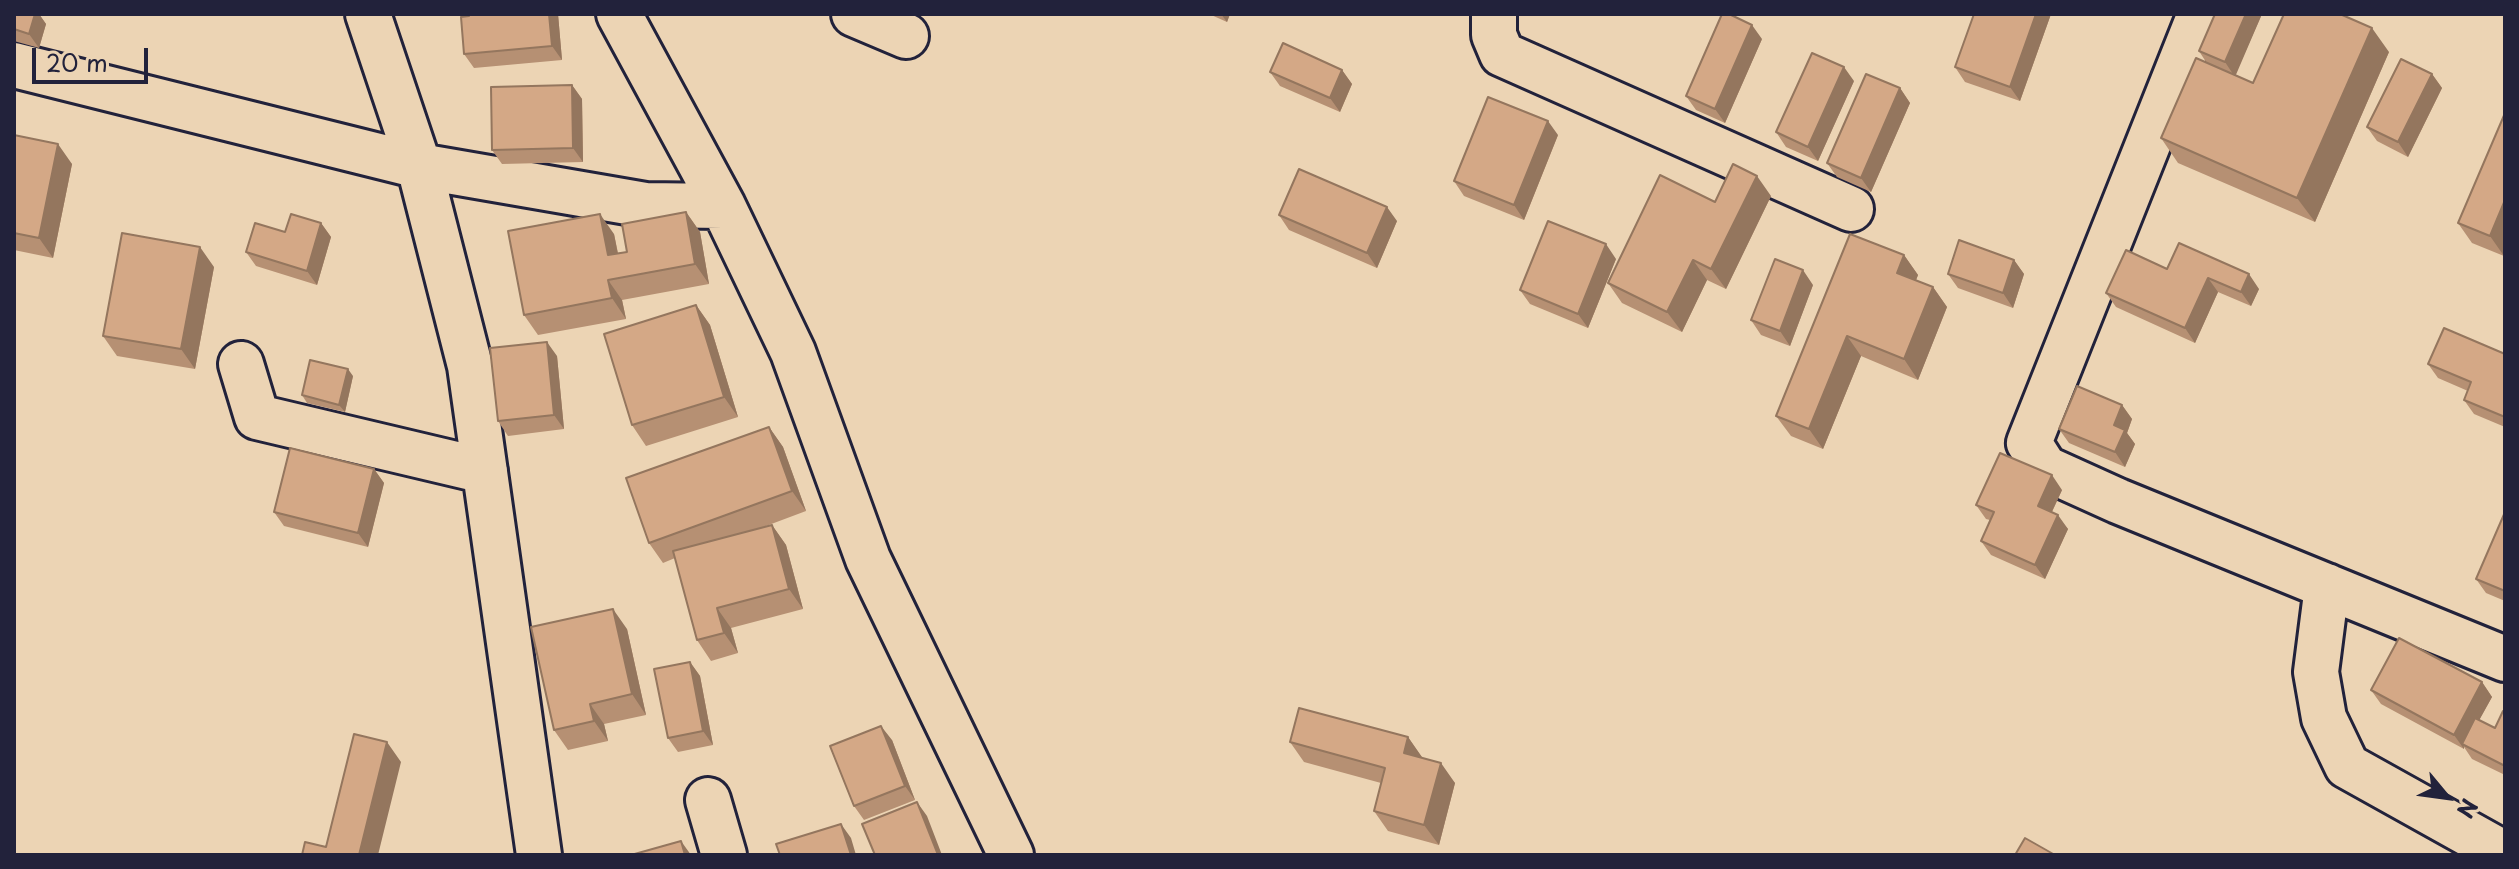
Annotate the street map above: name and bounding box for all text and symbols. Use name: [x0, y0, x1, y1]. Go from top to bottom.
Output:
scale bar: [36, 32, 152, 82]
text: 20 m: [46, 44, 108, 80]
north arrow: [2407, 757, 2487, 837]
text: N: [2450, 793, 2487, 825]

